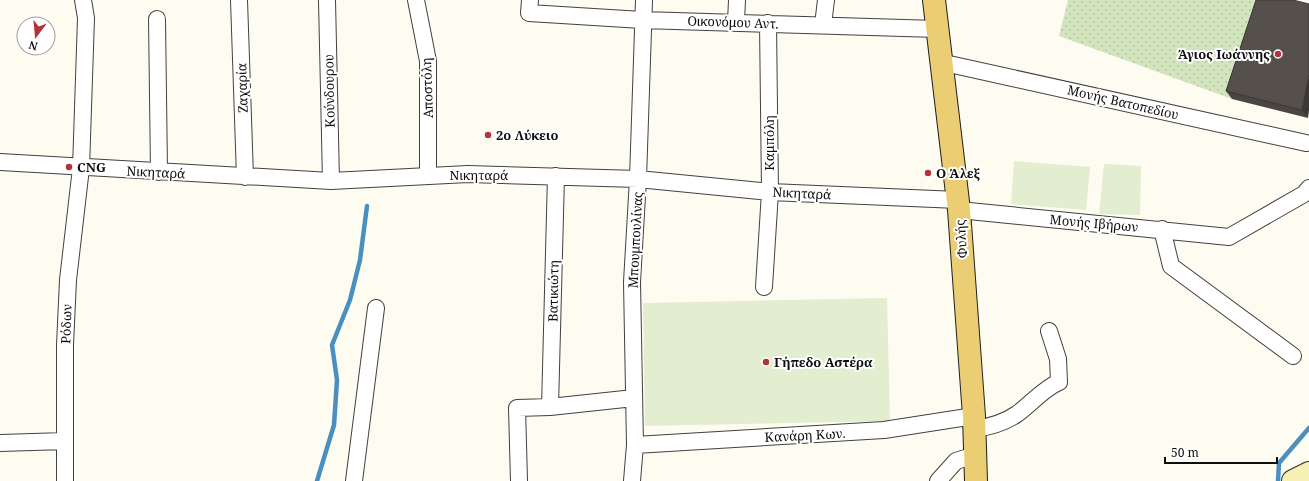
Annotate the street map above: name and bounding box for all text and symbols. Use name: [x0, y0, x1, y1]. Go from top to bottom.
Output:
street label: Οικονόμου Αντ.: [687, 11, 779, 33]
north arrow: [16, 16, 56, 56]
text: N: [27, 38, 39, 54]
place label: Άγιος Ιωάννης: [1178, 45, 1270, 63]
marker: Άγιος Ιωάννης: [1273, 49, 1283, 59]
street label: Κούνδουρου: [319, 54, 339, 128]
street label: Αποστόλη: [417, 57, 437, 119]
street label: Ζαχαρία: [232, 62, 252, 113]
street label: Μονής Βατοπεδίου: [1066, 80, 1180, 124]
street label: Καμπόλη: [760, 115, 778, 171]
place label: 2ο Λύκειο: [496, 126, 558, 144]
marker: 2ο Λύκειο: [483, 130, 493, 140]
place label: CNG: [77, 158, 106, 176]
street label: Νικηταρά: [126, 161, 187, 183]
marker: CNG: [64, 162, 74, 172]
place label: Ο Άλεξ: [936, 164, 980, 182]
street label: Νικηταρά: [450, 166, 509, 184]
marker: Ο Άλεξ: [923, 168, 933, 178]
street label: Νικηταρά: [772, 182, 833, 204]
street label: Μπουμπουλίνας: [623, 191, 647, 289]
street label: Μονής Ιβήρων: [1049, 210, 1139, 236]
street label: Φυλής: [951, 219, 971, 259]
street label: Βατικιώτη: [543, 260, 563, 322]
street label: Ρόδων: [56, 304, 76, 344]
place label: Γήπεδο Αστέρα: [774, 353, 873, 371]
marker: Γήπεδο Αστέρα: [761, 357, 771, 367]
street label: Κανάρη Κων.: [764, 424, 846, 446]
scale bar: [1165, 439, 1277, 465]
text: 50 m: [1171, 444, 1199, 461]

